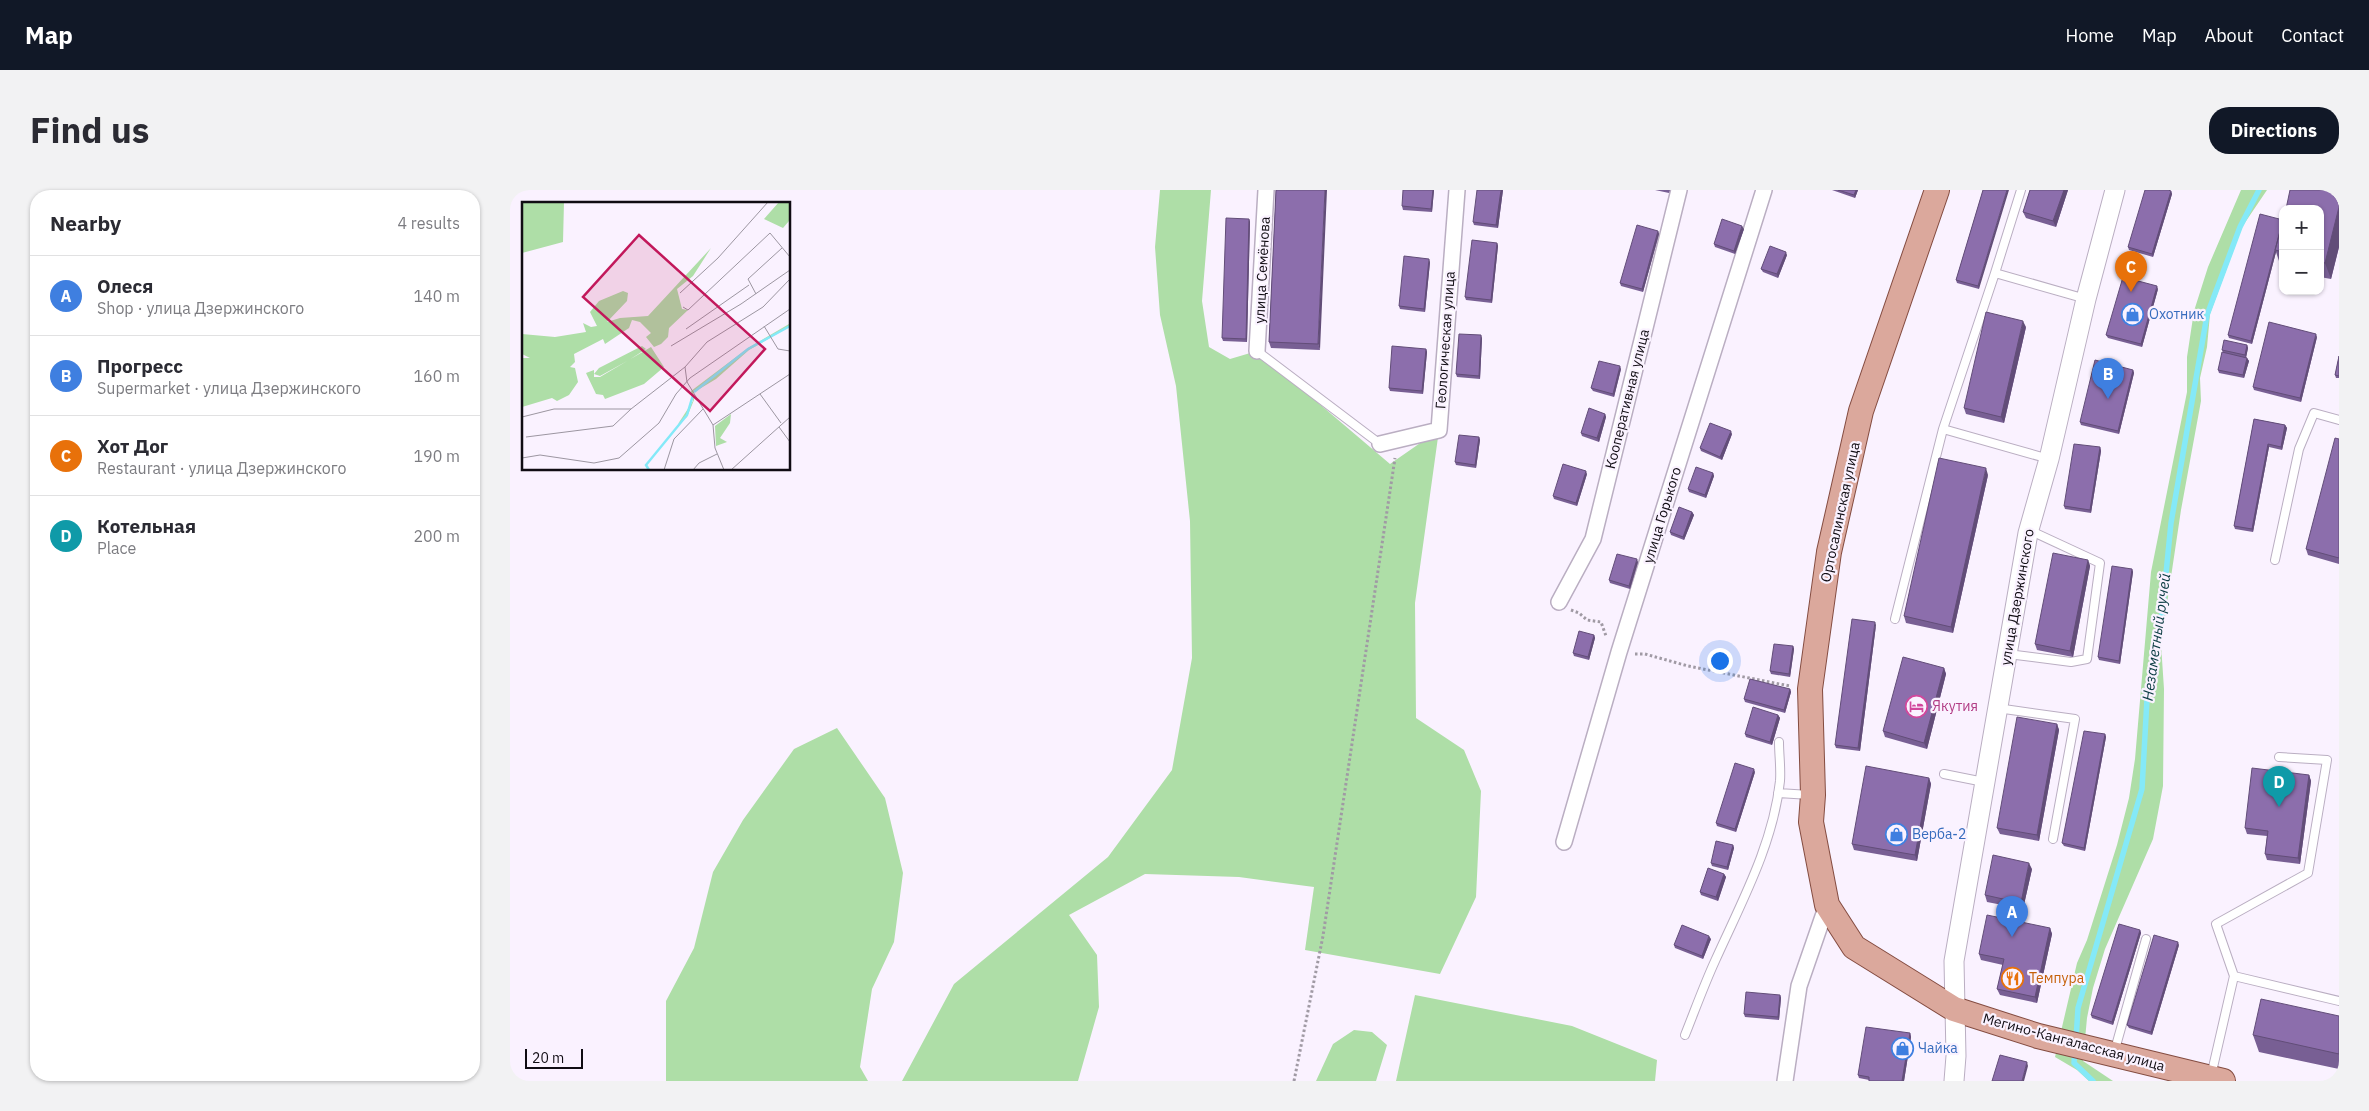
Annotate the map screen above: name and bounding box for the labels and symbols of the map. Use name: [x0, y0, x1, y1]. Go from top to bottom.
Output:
inset map: [522, 202, 790, 470]
street label: улица Семёнова: [1250, 215, 1274, 324]
pin: C: [2115, 251, 2147, 292]
street label: Геологическая улица: [1431, 270, 1459, 409]
shop icon: Охотник: [2121, 302, 2145, 326]
place label: Охотник: [2149, 305, 2205, 323]
street label: Кооперативная улица: [1601, 327, 1653, 471]
pin: B: [2092, 358, 2124, 399]
street label: Ортосалинская улица: [1816, 440, 1864, 584]
street label: улица Горького: [1639, 464, 1685, 565]
street label: улица Дзержинского: [1996, 527, 2038, 667]
water label: Незаметный ручей: [2138, 572, 2174, 702]
your location: [1707, 648, 1733, 674]
hotel icon: Якутия: [1904, 694, 1928, 718]
place label: Якутия: [1932, 697, 1978, 715]
pin: D: [2263, 766, 2295, 807]
shop icon: Верба-2: [1884, 822, 1908, 846]
place label: Верба-2: [1912, 825, 1966, 843]
pin: A: [1996, 896, 2028, 937]
restaurant icon: Темпура: [2001, 966, 2025, 990]
place label: Темпура: [2029, 969, 2085, 987]
street label: Мегино-Кангаласская улица: [1981, 1009, 2167, 1075]
shop icon: Чайка: [1890, 1036, 1914, 1060]
place label: Чайка: [1918, 1039, 1958, 1057]
scale bar: [525, 1046, 582, 1069]

